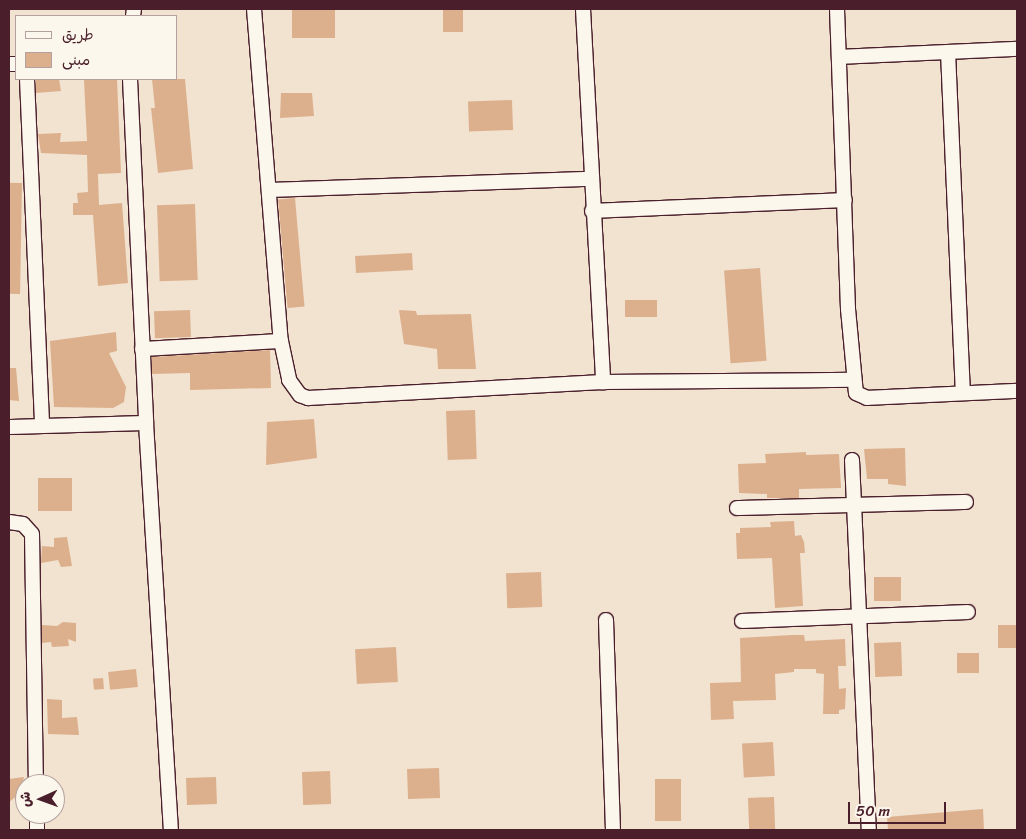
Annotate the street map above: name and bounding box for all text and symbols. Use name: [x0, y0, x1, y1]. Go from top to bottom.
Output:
legend: [15, 15, 178, 80]
text: طريق: [62, 22, 94, 48]
text: مبنى: [62, 47, 90, 73]
north arrow: [15, 774, 65, 824]
text: ش: [13, 791, 38, 808]
scale bar: [851, 792, 948, 824]
text: 50 m: [856, 798, 890, 824]

